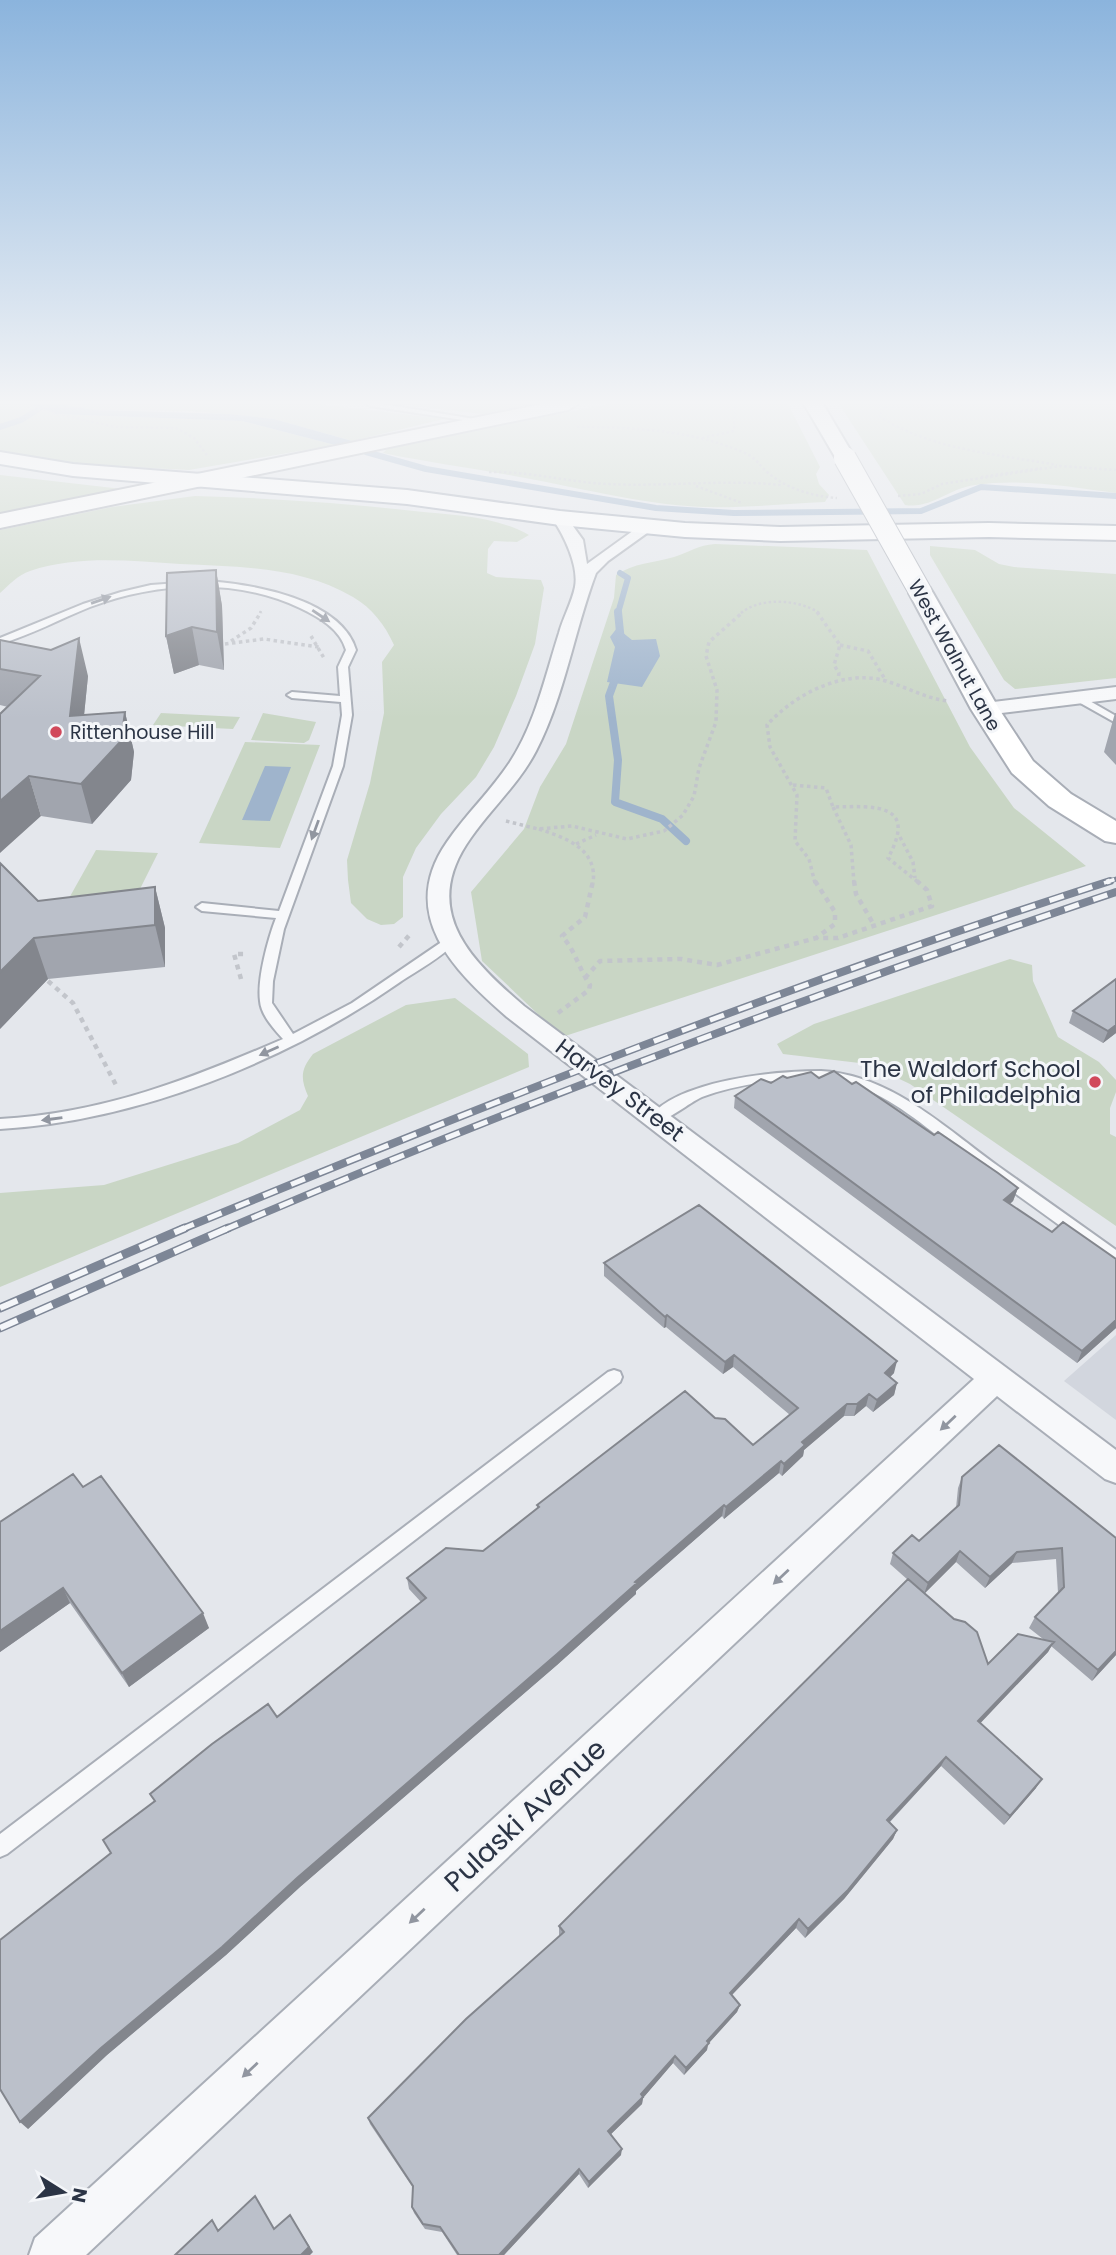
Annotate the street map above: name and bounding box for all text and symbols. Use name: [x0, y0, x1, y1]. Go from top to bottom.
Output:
street label: West Walnut Lane: [902, 575, 1007, 736]
one-way arrow: [91, 594, 112, 605]
one-way arrow: [312, 609, 330, 623]
place label: Rittenhouse Hill: [70, 719, 214, 746]
marker: Rittenhouse Hill: [48, 724, 64, 740]
one-way arrow: [309, 819, 320, 840]
street label: Harvey Street: [549, 1031, 691, 1149]
one-way arrow: [258, 1046, 279, 1057]
place label: The Waldorf School of Philadelphia: [860, 1053, 1081, 1111]
marker: The Waldorf School of Philadelphia: [1087, 1074, 1103, 1090]
one-way arrow: [41, 1114, 63, 1125]
one-way arrow: [940, 1414, 957, 1430]
one-way arrow: [773, 1569, 790, 1585]
street label: Pulaski Avenue: [436, 1730, 615, 1901]
one-way arrow: [409, 1907, 426, 1923]
one-way arrow: [242, 2062, 259, 2078]
north arrow: [28, 2157, 98, 2227]
text: N: [65, 2186, 94, 2205]

